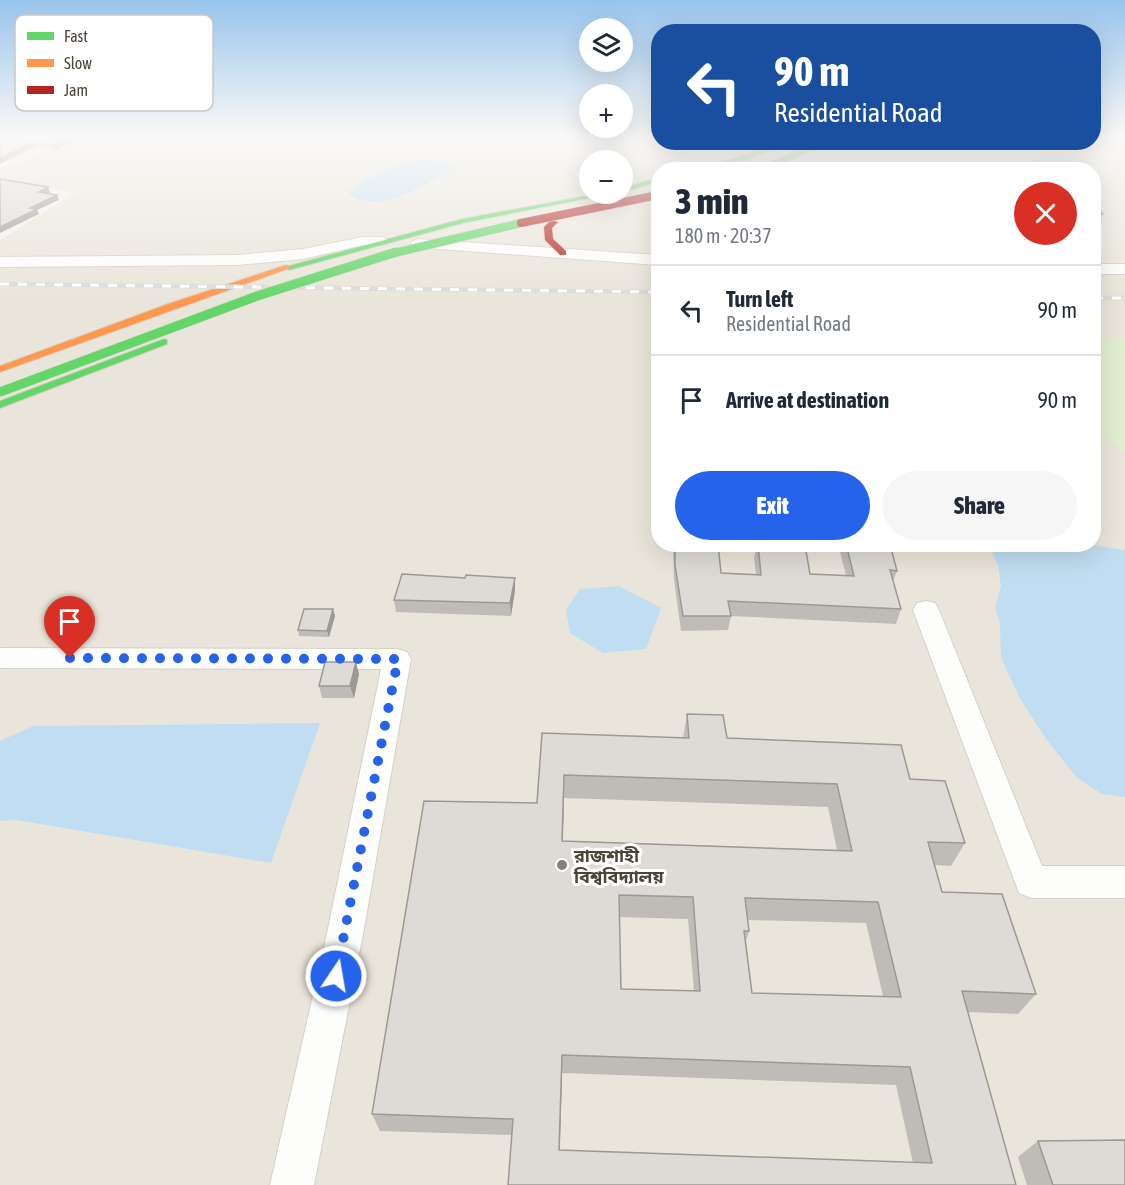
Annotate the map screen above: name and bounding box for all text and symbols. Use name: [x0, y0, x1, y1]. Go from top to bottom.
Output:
legend: [15, 15, 213, 111]
map controls: [579, 18, 633, 204]
button: layers: [579, 18, 633, 72]
text: Fast: [64, 27, 88, 45]
text: 90 m: [774, 47, 849, 95]
icon: left: [675, 48, 753, 126]
text: Slow: [64, 54, 92, 72]
text: Jam: [64, 81, 88, 99]
button: +: [579, 84, 633, 138]
text: Residential Road: [774, 97, 943, 128]
button: −: [579, 150, 633, 204]
text: 3 min: [675, 180, 749, 222]
button: close: [1014, 182, 1077, 245]
text: 180 m · 20:37: [675, 224, 772, 247]
text: Turn left: [726, 286, 793, 312]
icon: left: [675, 294, 708, 327]
text: 90 m: [1037, 297, 1077, 323]
text: Residential Road: [726, 312, 851, 335]
icon: arrive: [675, 384, 708, 417]
text: Arrive at destination: [726, 387, 889, 413]
text: 90 m: [1037, 387, 1077, 413]
button: Exit: [675, 471, 870, 540]
button: Share: [882, 471, 1077, 540]
pin: [44, 596, 95, 658]
icon: arrive: [53, 605, 86, 638]
place label: রাজশাহী বিশ্ববিদ্যালয়: [573, 845, 664, 887]
marker: রাজশাহী বিশ্ববিদ্যালয়: [555, 858, 569, 872]
position arrow: [304, 944, 368, 1008]

